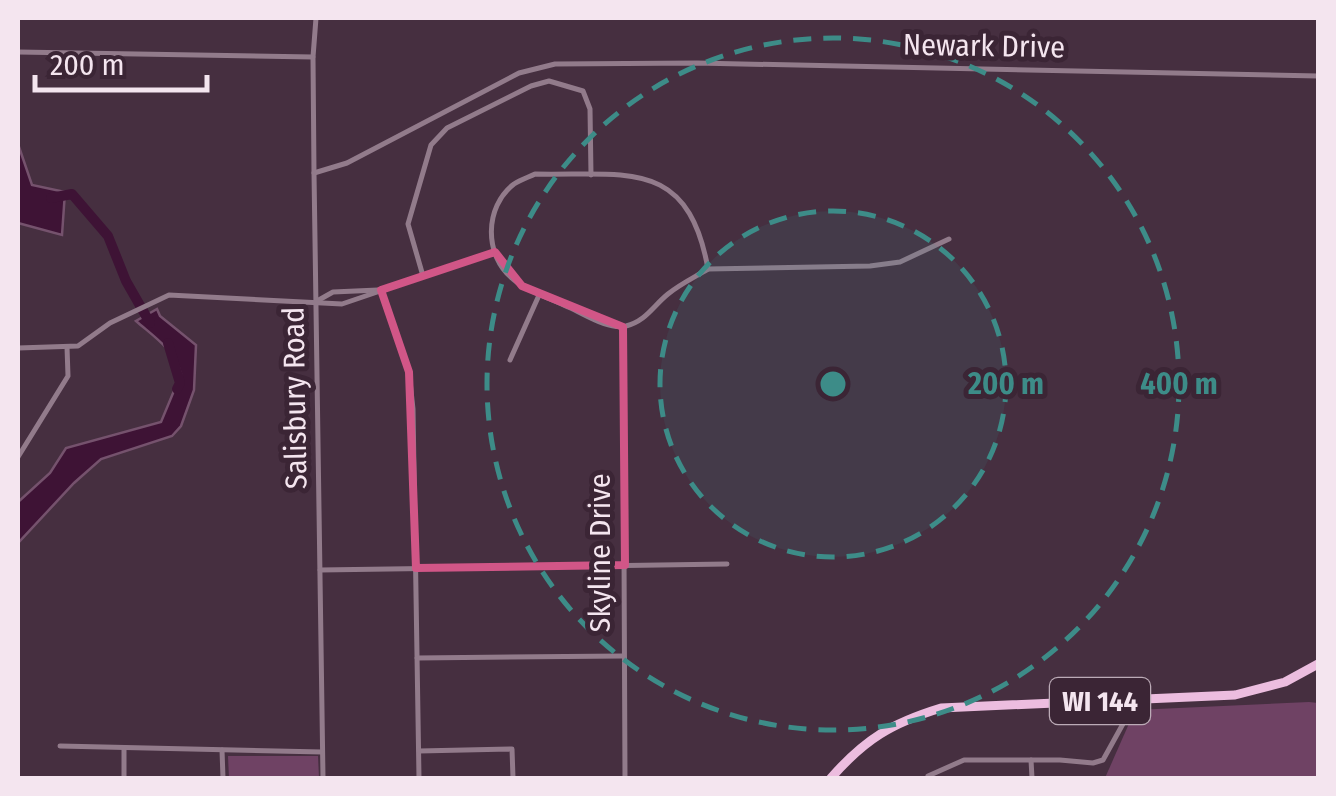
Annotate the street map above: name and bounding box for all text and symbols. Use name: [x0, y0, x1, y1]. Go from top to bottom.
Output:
street label: Newark Drive: [903, 27, 1065, 65]
scale bar: [35, 30, 208, 92]
text: 200 m: [50, 47, 125, 83]
street label: Salisbury Road: [275, 307, 315, 489]
centre of rings: [815, 366, 851, 402]
text: 200 m: [967, 366, 1044, 402]
text: 400 m: [1140, 366, 1218, 402]
street label: Skyline Drive: [582, 474, 618, 632]
road number: WI 144: [1050, 678, 1150, 724]

